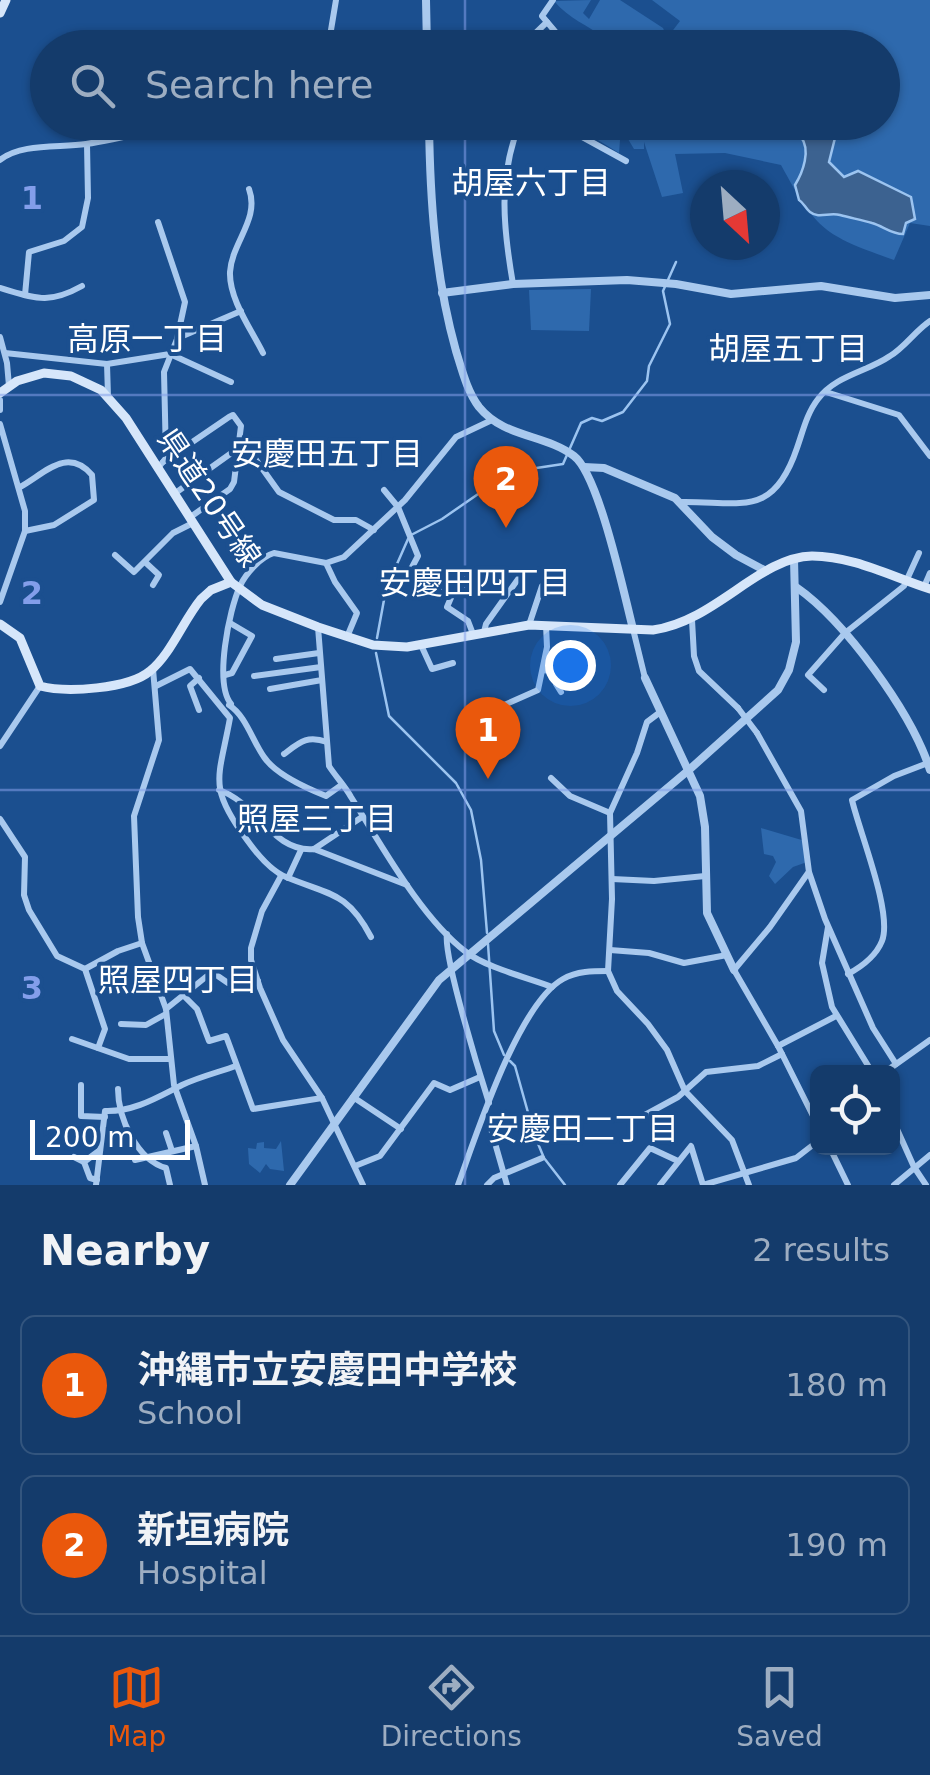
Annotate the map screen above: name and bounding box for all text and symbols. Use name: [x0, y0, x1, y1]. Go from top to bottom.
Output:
search box: [30, 30, 900, 140]
icon: search: [65, 58, 120, 113]
text: Search here: [145, 63, 373, 107]
district label: 胡屋六丁目: [451, 164, 611, 202]
north arrow: [690, 170, 780, 260]
text: 1: [21, 179, 43, 217]
district label: 高原一丁目: [67, 320, 227, 358]
district label: 胡屋五丁目: [708, 330, 868, 368]
street label: 県道20号線: [151, 422, 268, 573]
district label: 安慶田五丁目: [231, 435, 423, 473]
pin: 2: [474, 446, 538, 528]
district label: 安慶田四丁目: [379, 564, 571, 602]
text: 2: [21, 574, 43, 612]
your location: [545, 640, 596, 691]
pin: 1: [456, 696, 520, 779]
district label: 照屋三丁目: [237, 800, 397, 838]
district label: 照屋四丁目: [98, 961, 258, 999]
text: 3: [21, 969, 43, 1007]
map controls: [810, 1065, 900, 1155]
button: locate: [810, 1065, 900, 1155]
district label: 安慶田二丁目: [487, 1110, 679, 1148]
scale bar: [30, 1115, 190, 1160]
text: 200 m: [45, 1121, 135, 1154]
text: Nearby: [40, 1226, 210, 1275]
text: 2 results: [752, 1231, 890, 1269]
text: 沖縄市立安慶田中学校: [137, 1348, 517, 1392]
text: 1: [63, 1366, 86, 1404]
text: 180 m: [786, 1366, 888, 1404]
text: School: [137, 1394, 243, 1432]
text: 新垣病院: [137, 1508, 289, 1552]
text: 2: [63, 1526, 86, 1564]
text: 190 m: [786, 1526, 888, 1564]
text: Hospital: [137, 1554, 268, 1592]
tab: Map: [107, 1660, 166, 1753]
tab: Directions: [381, 1660, 522, 1753]
tab: Saved: [736, 1660, 823, 1753]

